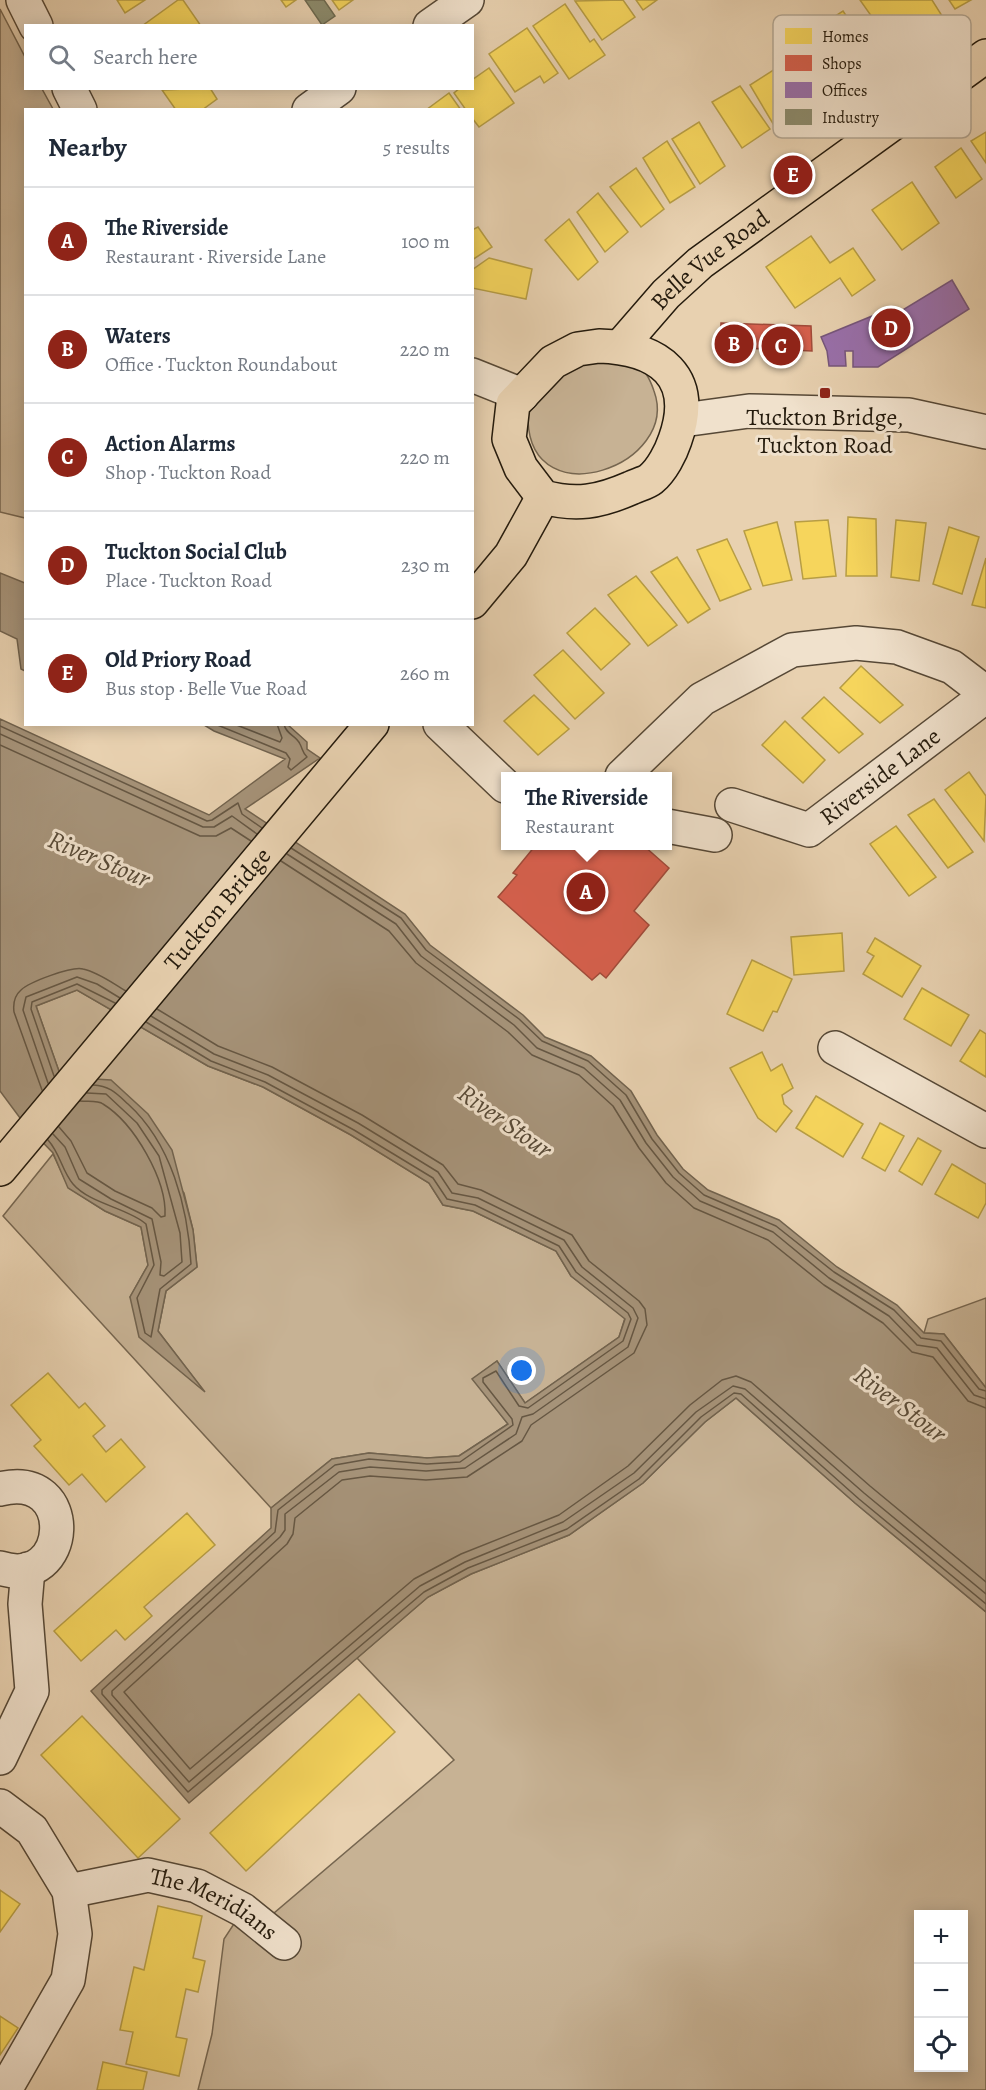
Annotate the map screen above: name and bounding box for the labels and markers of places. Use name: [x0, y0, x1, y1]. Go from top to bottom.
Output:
pin: E: [774, 152, 812, 198]
pin: D: [872, 306, 910, 350]
pin: B: [714, 322, 754, 366]
pin: C: [762, 324, 800, 368]
marker: Tuckton Bridge, Tuckton Road: [818, 386, 832, 400]
place label: Tuckton Bridge, Tuckton Road: [746, 401, 904, 461]
pin: A: [566, 870, 606, 914]

